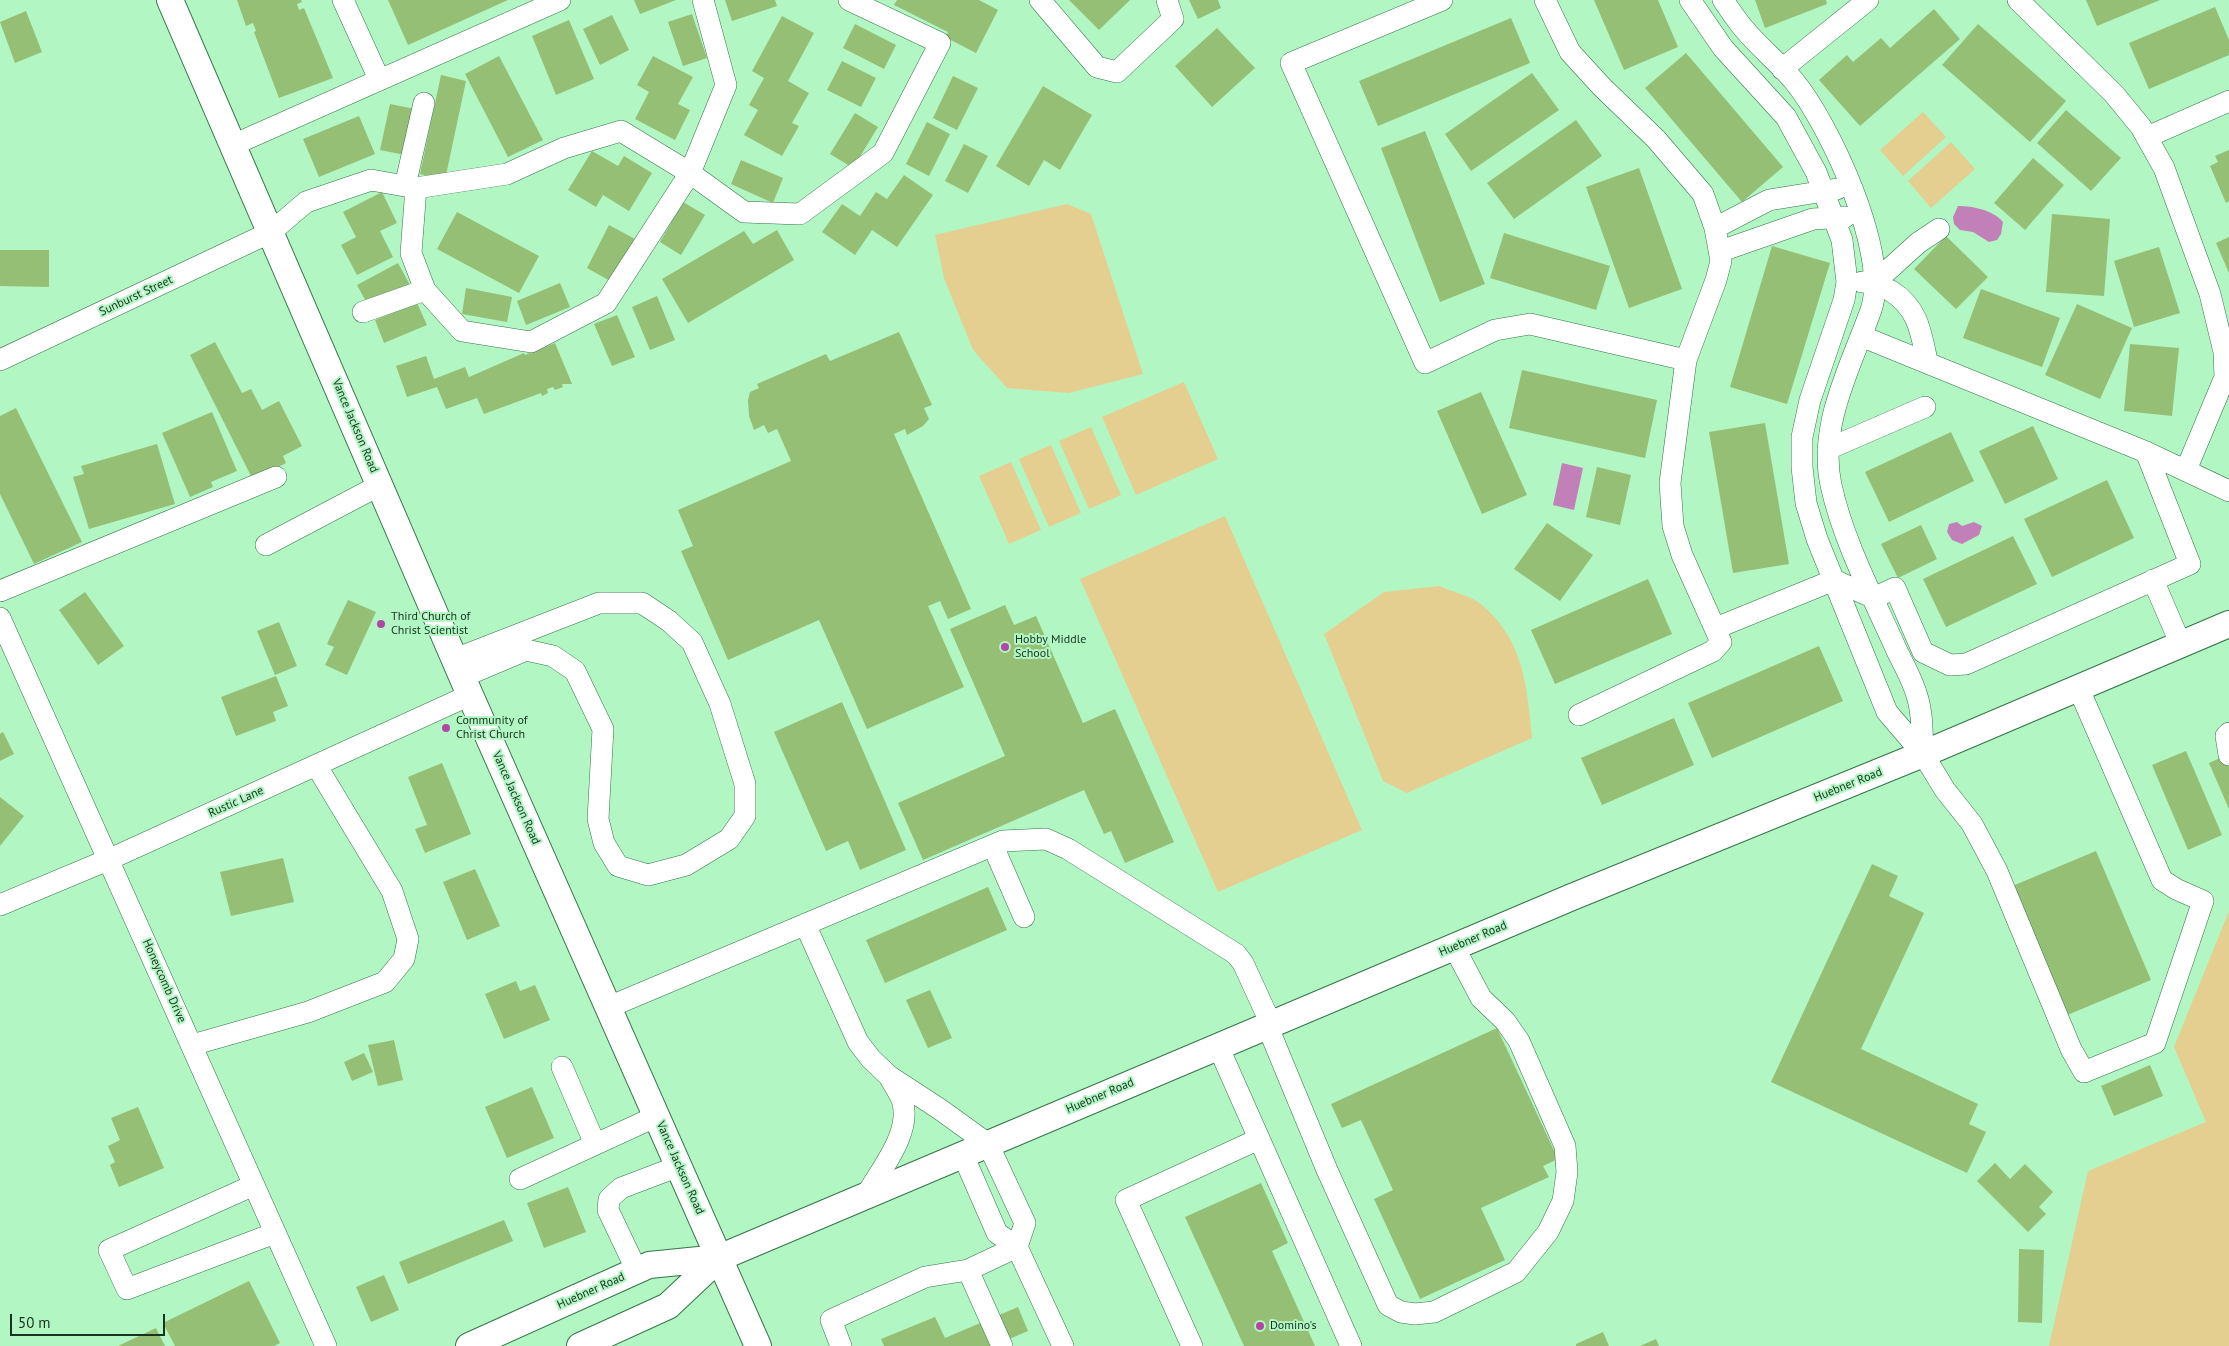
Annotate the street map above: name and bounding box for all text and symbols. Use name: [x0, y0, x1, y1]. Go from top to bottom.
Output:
street label: Sunburst Street: [97, 273, 175, 319]
street label: Vance Jackson Road: [329, 377, 381, 475]
place label: Third Church of Christ Scientist: [391, 610, 470, 638]
marker: Third Church of Christ Scientist: [375, 618, 387, 630]
place label: Hobby Middle School: [1015, 633, 1086, 661]
marker: Hobby Middle School: [999, 641, 1011, 653]
place label: Community of Christ Church: [456, 714, 528, 742]
marker: Community of Christ Church: [440, 722, 452, 734]
street label: Vance Jackson Road: [489, 749, 543, 847]
street label: Huebner Road: [1812, 765, 1884, 805]
street label: Rustic Lane: [206, 783, 266, 821]
street label: Huebner Road: [1437, 918, 1509, 960]
street label: Honeycomb Drive: [139, 937, 189, 1025]
street label: Huebner Road: [1064, 1075, 1136, 1117]
street label: Vance Jackson Road: [653, 1119, 707, 1217]
street label: Huebner Road: [555, 1270, 627, 1312]
scale bar: [12, 1304, 168, 1336]
text: 50 m: [18, 1313, 51, 1332]
place label: Domino's: [1270, 1319, 1317, 1333]
marker: Domino's: [1254, 1320, 1266, 1332]

